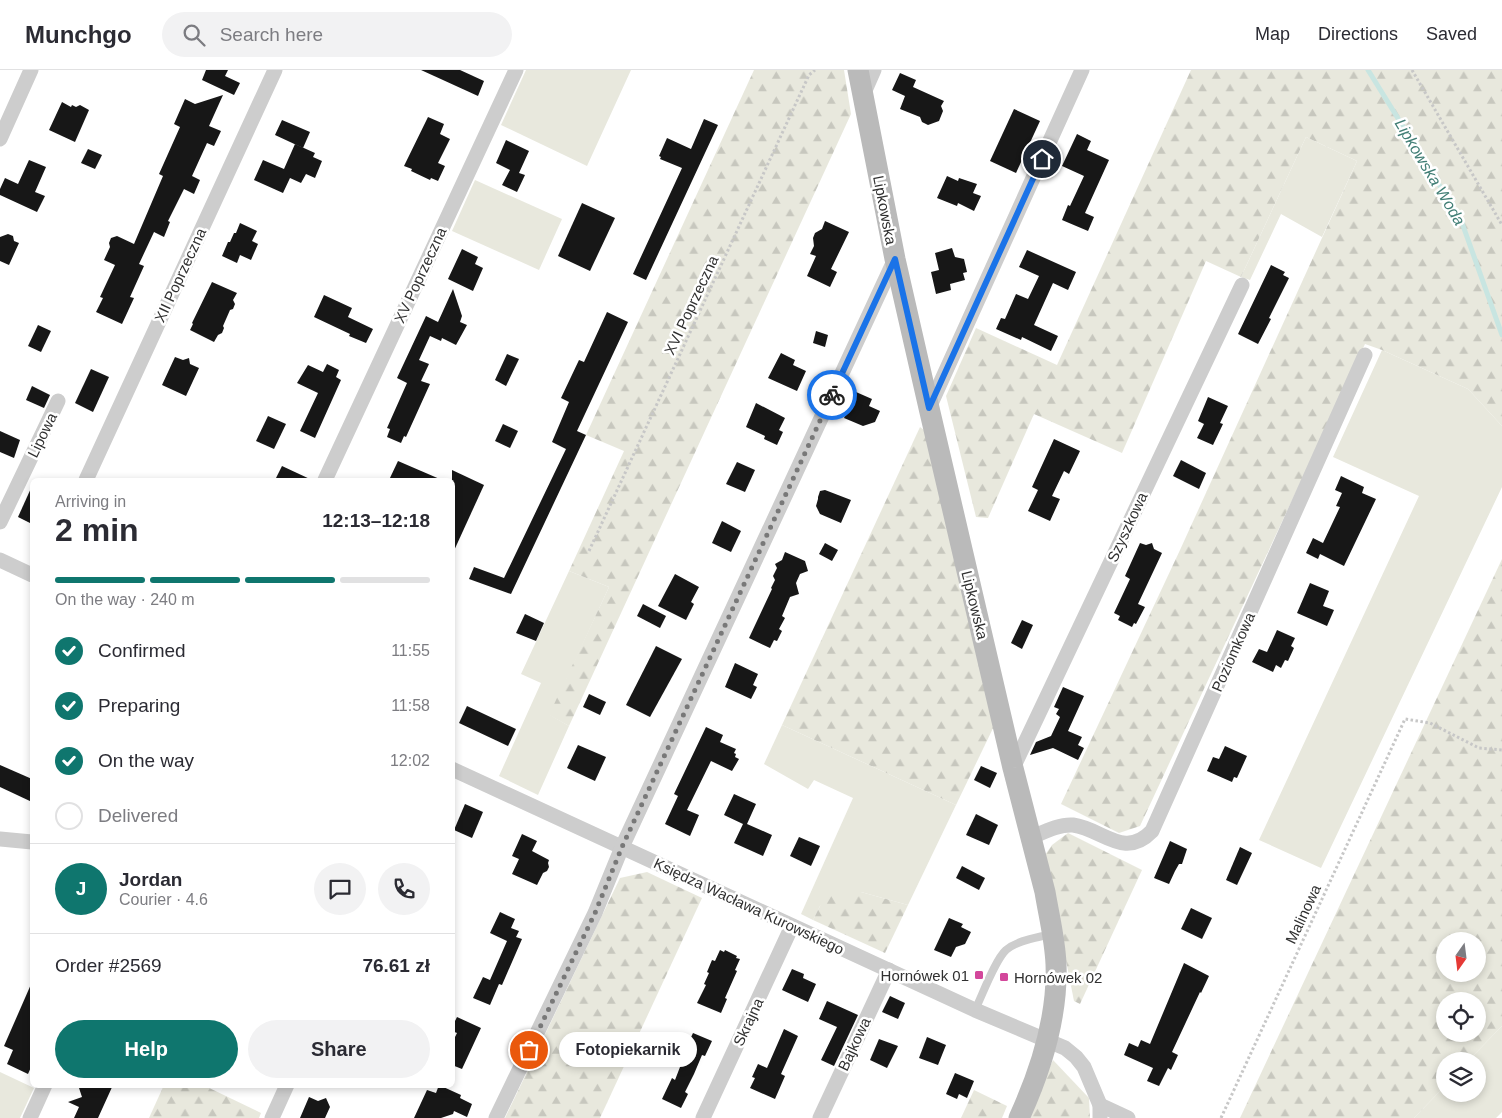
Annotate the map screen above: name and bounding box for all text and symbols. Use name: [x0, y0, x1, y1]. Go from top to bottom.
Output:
search box: [162, 12, 512, 57]
text: Munchgo: [25, 21, 132, 48]
icon: search: [180, 21, 208, 49]
text: Search here: [220, 24, 323, 45]
text: Map: [1255, 24, 1290, 44]
text: Directions: [1318, 24, 1398, 44]
text: Saved: [1426, 24, 1477, 44]
water label: Lipkowska Woda: [1392, 116, 1468, 228]
pin: [1021, 138, 1063, 180]
icon: home: [1028, 145, 1056, 173]
street label: Lipkowska: [870, 174, 900, 247]
street label: XV Poprzeczna: [390, 224, 450, 325]
street label: XII Poprzeczna: [151, 225, 209, 325]
street label: XVI Poprzeczna: [661, 252, 722, 357]
courier: [807, 370, 857, 420]
icon: bike: [818, 381, 846, 409]
street label: Lipowa: [24, 409, 60, 460]
street label: Szyszkowa: [1103, 489, 1151, 565]
text: Arriving in: [55, 493, 126, 510]
text: 12:13–12:18: [322, 510, 430, 531]
text: 2 min: [55, 512, 139, 548]
street label: Lipkowska: [958, 569, 992, 642]
text: On the way · 240 m: [55, 591, 195, 608]
street label: Poziomkowa: [1208, 609, 1258, 694]
icon: check: [55, 637, 83, 665]
text: Confirmed: [98, 640, 186, 661]
text: 11:55: [391, 642, 430, 659]
icon: check: [55, 692, 83, 720]
text: Preparing: [98, 695, 180, 716]
text: 11:58: [391, 697, 430, 714]
icon: check: [55, 747, 83, 775]
text: On the way: [98, 750, 194, 771]
text: 12:02: [390, 752, 430, 769]
text: Delivered: [98, 805, 178, 826]
street label: Księdza Wacława Kurowskiego: [651, 854, 847, 958]
button: chat: [314, 863, 366, 915]
button: phone: [378, 863, 430, 915]
text: Jordan: [119, 869, 182, 890]
text: J: [76, 878, 86, 899]
street label: Malinowa: [1282, 881, 1324, 946]
text: Courier · 4.6: [119, 891, 208, 908]
north arrow: [1436, 932, 1486, 982]
map controls: [1436, 932, 1486, 1102]
text: Order #2569: [55, 955, 162, 976]
text: 76.61 zł: [362, 955, 430, 976]
place label: Hornówek 01: [881, 967, 969, 984]
marker: Hornówek 01: [973, 969, 985, 981]
place label: Hornówek 02: [1014, 969, 1102, 986]
marker: Hornówek 02: [998, 971, 1010, 983]
button: locate: [1436, 992, 1486, 1042]
street label: Skrajna: [730, 995, 767, 1049]
street label: Bajkowa: [834, 1014, 874, 1073]
button: Help: [55, 1020, 238, 1078]
button: Share: [248, 1020, 430, 1078]
pin: [508, 1029, 550, 1071]
callout: Fotopiekarnik: [559, 1032, 696, 1068]
icon: bag: [515, 1036, 543, 1064]
text: Fotopiekarnik: [576, 1041, 680, 1058]
button: layers: [1436, 1052, 1486, 1102]

